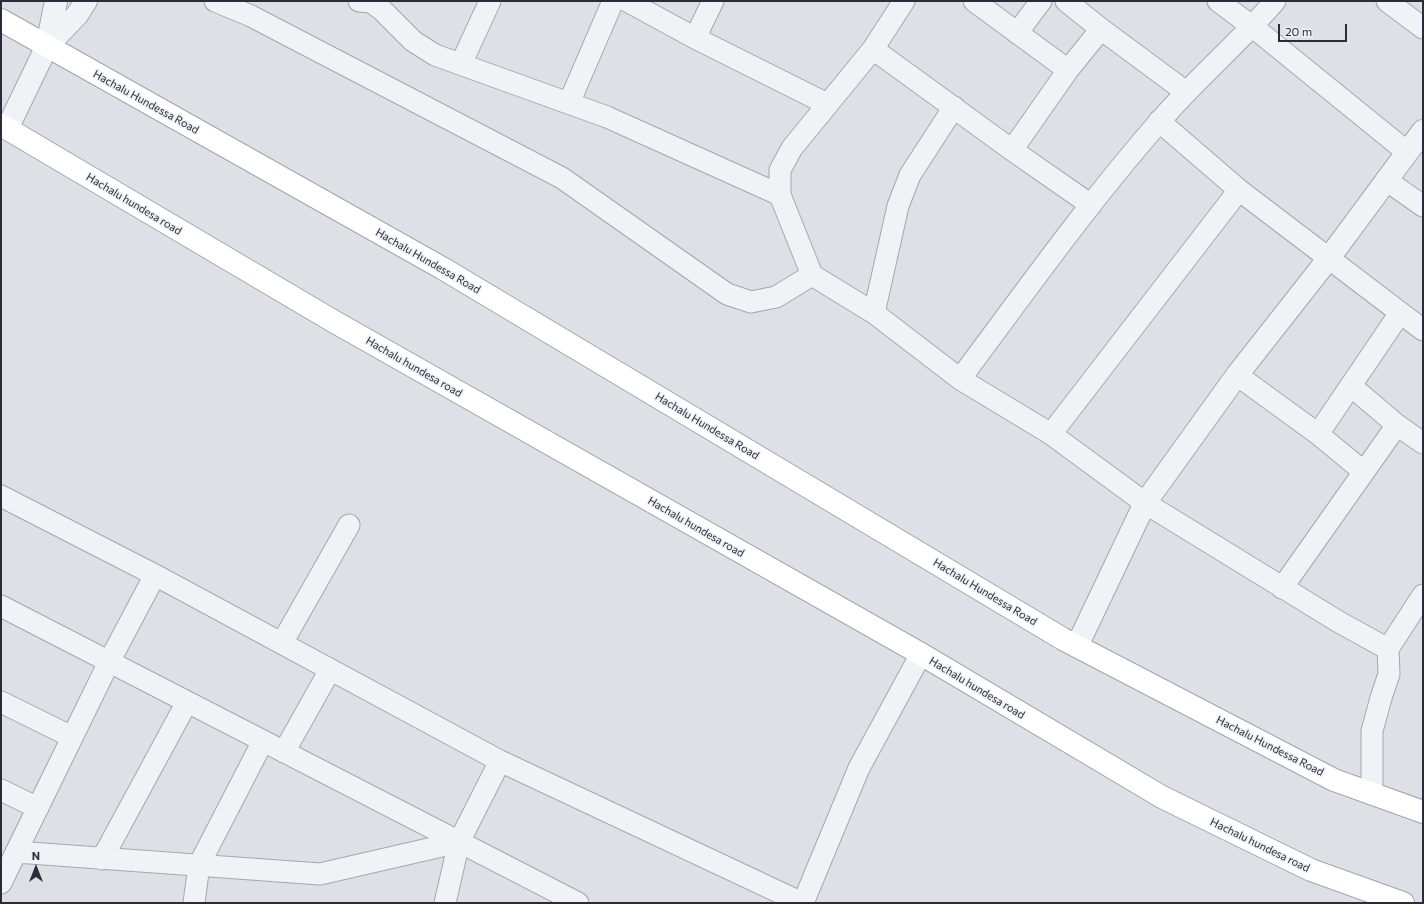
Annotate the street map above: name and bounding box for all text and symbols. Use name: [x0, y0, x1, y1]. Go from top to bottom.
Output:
scale bar: [1280, 16, 1349, 42]
text: 20 m: [1285, 24, 1312, 38]
street label: Hachalu Hundessa Road: [91, 67, 201, 137]
street label: Hachalu hundesa road: [84, 170, 184, 238]
street label: Hachalu Hundessa Road: [373, 226, 483, 296]
street label: Hachalu hundesa road: [363, 334, 465, 400]
street label: Hachalu Hundessa Road: [653, 390, 761, 462]
street label: Hachalu hundesa road: [645, 494, 747, 560]
street label: Hachalu Hundessa Road: [931, 556, 1039, 628]
street label: Hachalu hundesa road: [927, 654, 1027, 722]
street label: Hachalu Hundessa Road: [1214, 713, 1326, 779]
street label: Hachalu hundesa road: [1208, 815, 1312, 875]
north arrow: [16, 848, 56, 888]
text: N: [32, 849, 40, 862]

